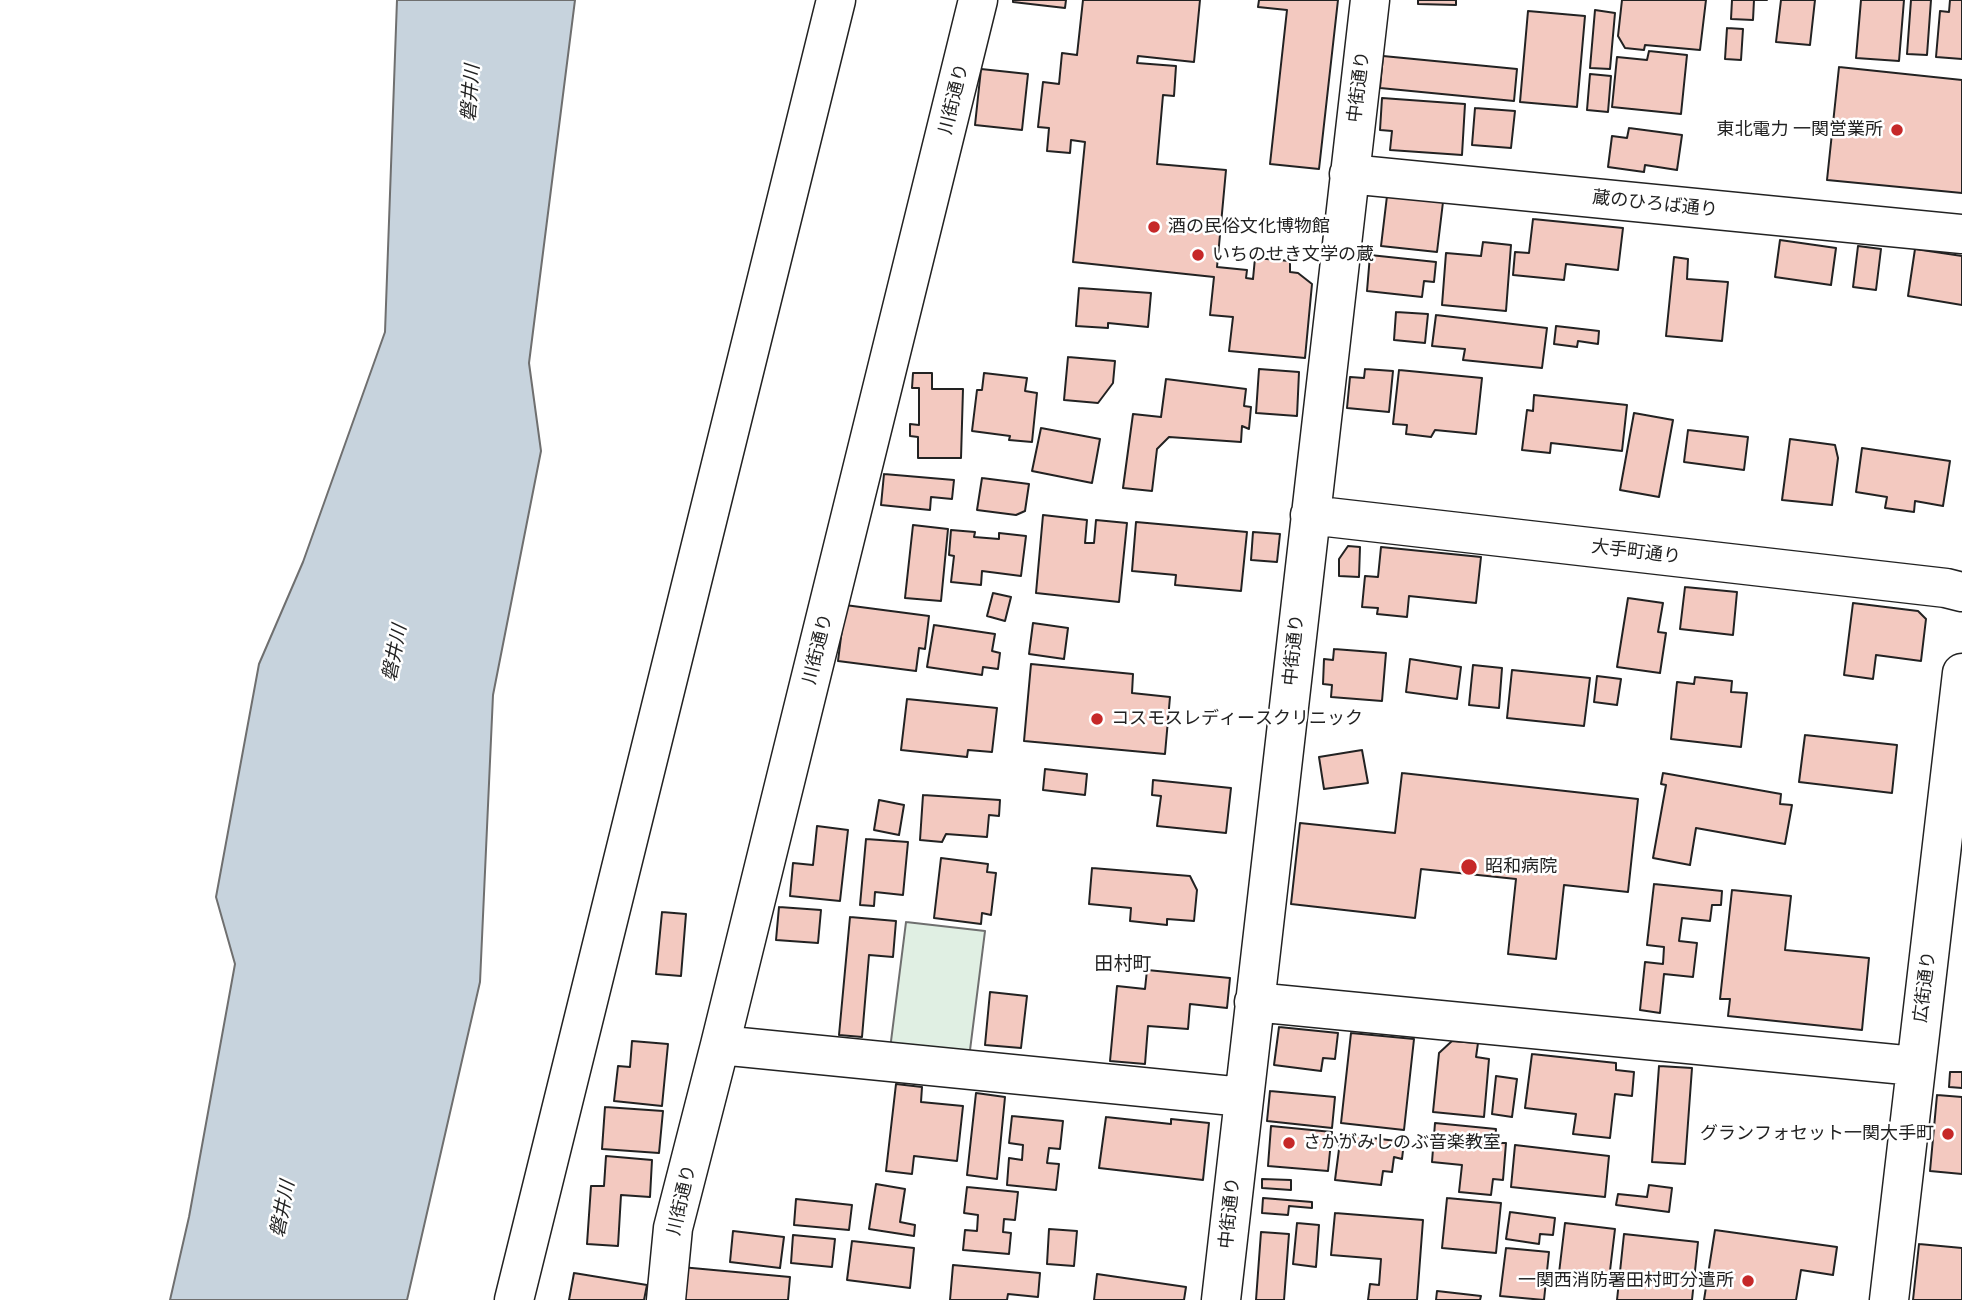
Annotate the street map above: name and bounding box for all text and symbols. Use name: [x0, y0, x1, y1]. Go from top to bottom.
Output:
street label: 中街通り: [1344, 50, 1374, 124]
street label: 川街通り: [935, 61, 973, 137]
water label: 磐井川: [458, 64, 484, 122]
place label: 東北電力 一関営業所: [1717, 119, 1883, 141]
marker: 東北電力 一関営業所: [1889, 122, 1905, 138]
street label: 蔵のひろば通り: [1591, 187, 1719, 221]
place label: 酒の民俗文化博物館: [1168, 216, 1330, 238]
marker: 酒の民俗文化博物館: [1146, 219, 1162, 235]
place label: いちのせき文学の蔵: [1212, 244, 1374, 266]
marker: いちのせき文学の蔵: [1190, 247, 1206, 263]
street label: 大手町通り: [1590, 536, 1682, 568]
street label: 川街通り: [799, 611, 837, 687]
street label: 中街通り: [1279, 613, 1309, 687]
water label: 磐井川: [378, 623, 412, 683]
place label: コスモスレディースクリニック: [1111, 708, 1363, 730]
marker: コスモスレディースクリニック: [1089, 711, 1105, 727]
place label: 昭和病院: [1485, 856, 1557, 878]
marker: 昭和病院: [1459, 857, 1479, 877]
street label: 広街通り: [1910, 950, 1940, 1024]
district label: 田村町: [1095, 953, 1151, 975]
place label: グランフォセット一関大手町: [1700, 1123, 1934, 1145]
marker: グランフォセット一関大手町: [1940, 1126, 1956, 1142]
place label: さかがみしのぶ音楽教室: [1303, 1132, 1501, 1154]
marker: さかがみしのぶ音楽教室: [1281, 1135, 1297, 1151]
street label: 川街通り: [663, 1162, 701, 1238]
street label: 中街通り: [1215, 1176, 1245, 1250]
water label: 磐井川: [266, 1179, 300, 1239]
place label: 一関西消防署田村町分遣所: [1518, 1270, 1734, 1292]
marker: 一関西消防署田村町分遣所: [1740, 1273, 1756, 1289]

